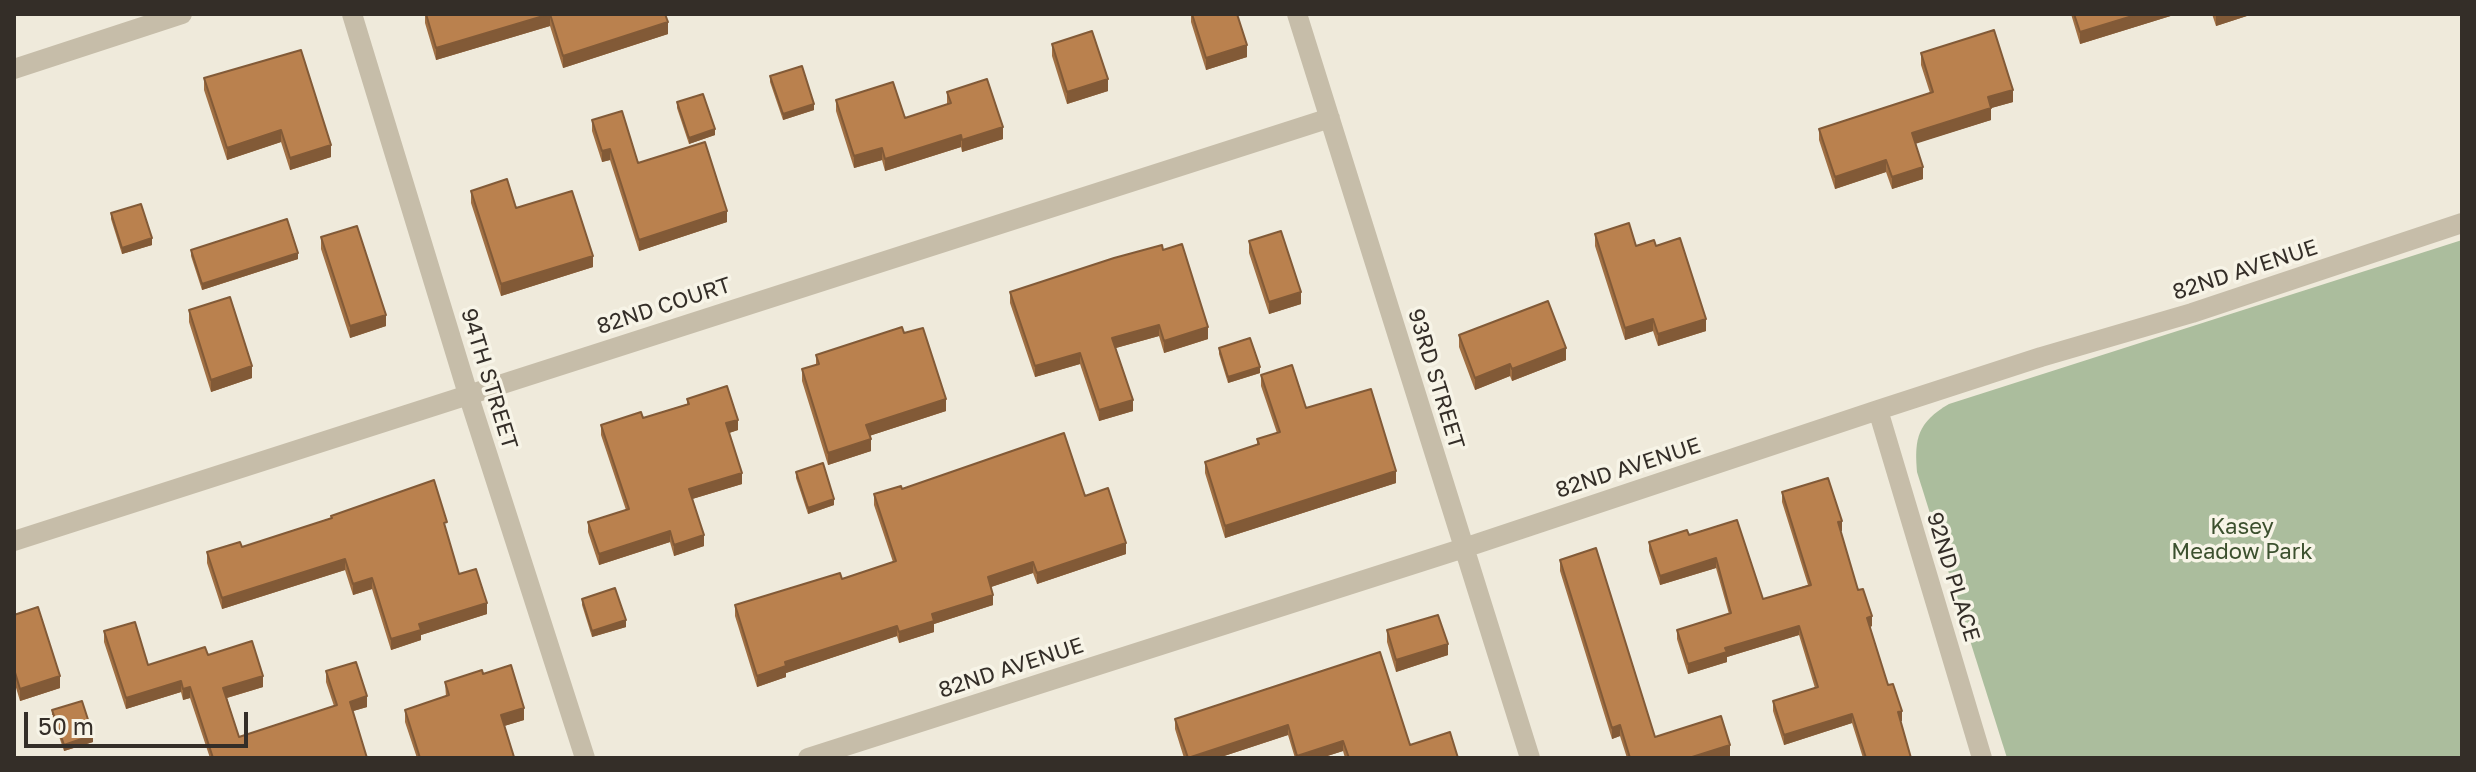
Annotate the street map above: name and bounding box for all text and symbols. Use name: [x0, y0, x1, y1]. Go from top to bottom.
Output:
street label: 82ND AVENUE: [2169, 234, 2321, 306]
street label: 82ND COURT: [594, 272, 734, 340]
street label: 94TH STREET: [455, 305, 523, 453]
street label: 93RD STREET: [1402, 306, 1470, 452]
street label: 82ND AVENUE: [1552, 432, 1704, 504]
street label: 92ND PLACE: [1921, 509, 1985, 645]
park label: Kasey Meadow Park: [2171, 514, 2313, 566]
street label: 82ND AVENUE: [935, 632, 1087, 704]
scale bar: [28, 696, 252, 746]
text: 50 m: [38, 711, 94, 740]

